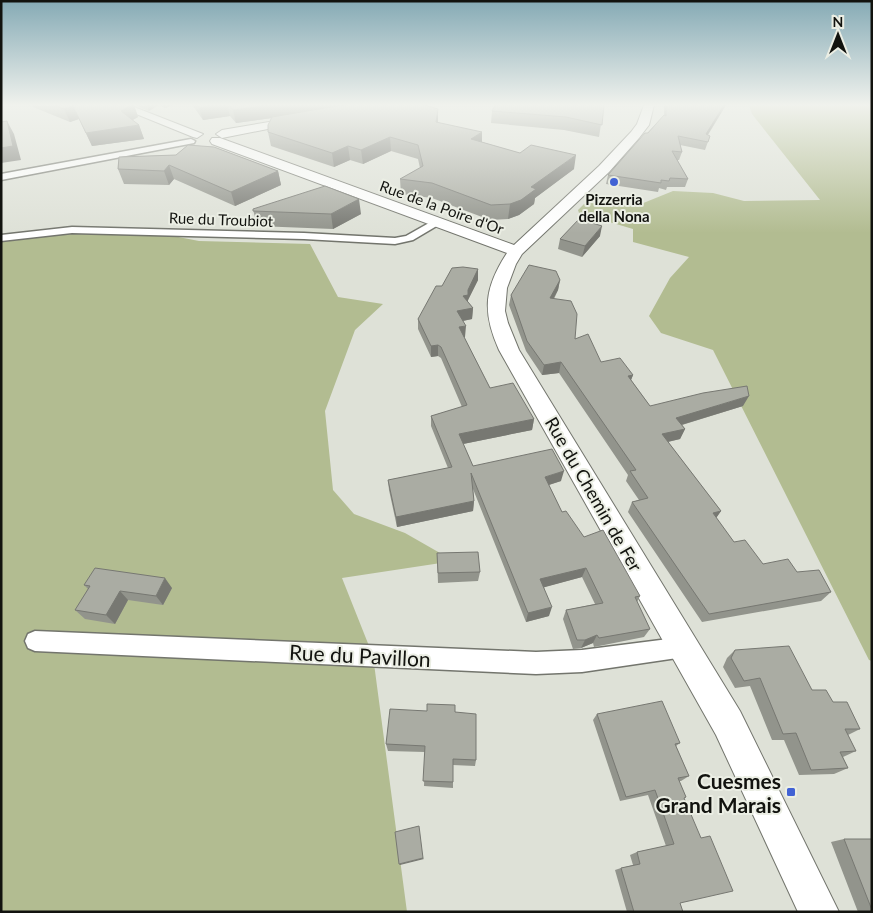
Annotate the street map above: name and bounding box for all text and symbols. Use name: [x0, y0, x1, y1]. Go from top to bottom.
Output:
north arrow: [813, 10, 863, 60]
text: N: [833, 13, 843, 30]
street label: Rue de la Poire d'Or: [378, 176, 507, 238]
marker: Pizzerria della Nona: [608, 176, 620, 188]
place label: Pizzerria della Nona: [578, 190, 650, 225]
street label: Rue du Troubiot: [169, 208, 274, 230]
street label: Rue du Chemin de Fer: [541, 413, 647, 576]
street label: Rue du Pavillon: [289, 639, 431, 671]
place label: Cuesmes Grand Marais: [656, 768, 781, 817]
marker: Cuesmes Grand Marais: [785, 786, 797, 798]

